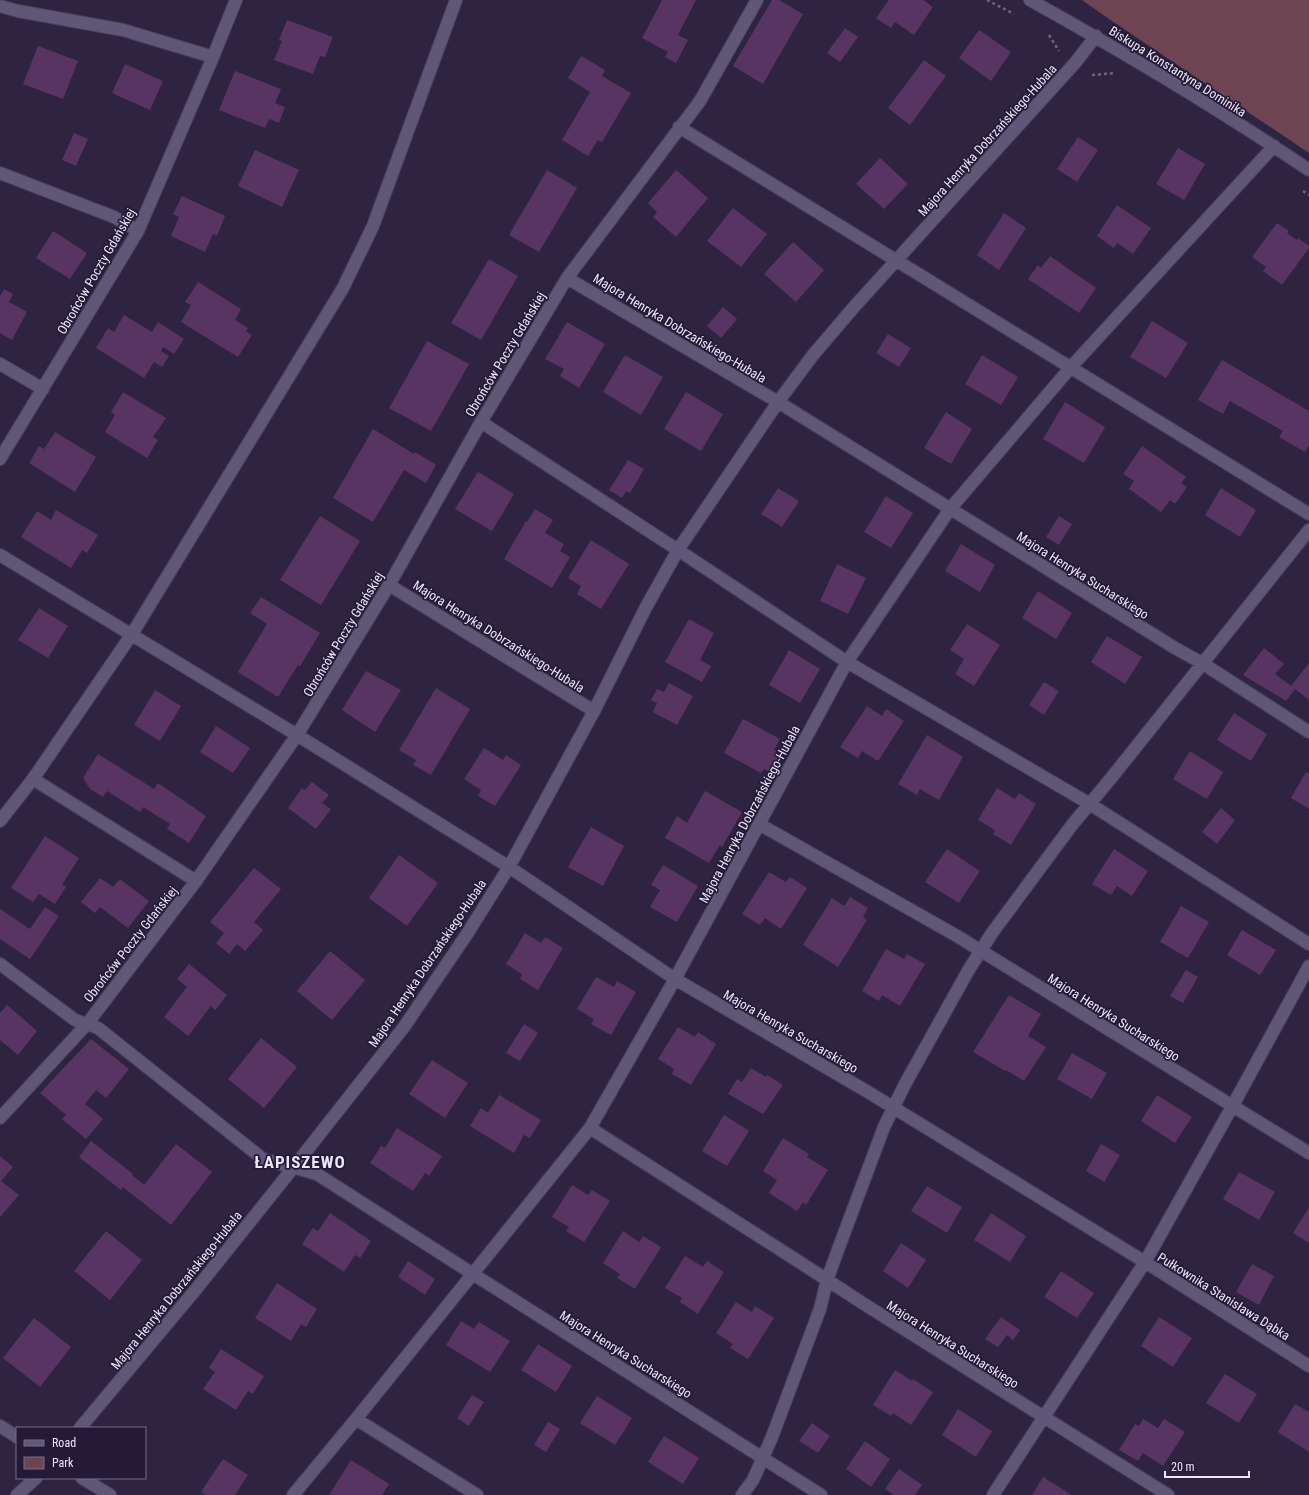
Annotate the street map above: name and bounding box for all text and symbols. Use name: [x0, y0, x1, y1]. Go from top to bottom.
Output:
street label: Biskupa Konstantyna Dominika: [1106, 23, 1249, 120]
street label: Majora Henryka Dobrzańskiego-Hubala: [915, 61, 1060, 219]
street label: Obrońców Poczty Gdańskiej: [54, 206, 139, 337]
street label: Majora Henryka Dobrzańskiego-Hubala: [591, 271, 769, 386]
street label: Obrońców Poczty Gdańskiej: [462, 289, 549, 419]
street label: Majora Henryka Sucharskiego: [1014, 529, 1151, 622]
street label: Obrońców Poczty Gdańskiej: [300, 569, 387, 699]
street label: Majora Henryka Dobrzańskiego-Hubala: [410, 577, 587, 696]
street label: Majora Henryka Dobrzańskiego-Hubala: [696, 723, 803, 906]
street label: Majora Henryka Dobrzańskiego-Hubala: [366, 877, 489, 1050]
street label: Obrońców Poczty Gdańskiej: [80, 883, 180, 1005]
street label: Majora Henryka Sucharskiego: [1045, 971, 1182, 1064]
street label: Majora Henryka Sucharskiego: [721, 987, 861, 1076]
district label: ŁAPISZEWO: [254, 1152, 346, 1172]
street label: Majora Henryka Dobrzańskiego-Hubala: [108, 1208, 245, 1372]
street label: Pułkownika Stanisława Dąbka: [1155, 1249, 1293, 1343]
street label: Majora Henryka Sucharskiego: [884, 1298, 1021, 1391]
street label: Majora Henryka Sucharskiego: [557, 1308, 694, 1401]
legend: [16, 1427, 146, 1479]
text: Road: [52, 1436, 76, 1450]
scale bar: [1165, 1453, 1249, 1479]
text: Park: [52, 1456, 74, 1470]
text: 20 m: [1171, 1460, 1195, 1474]

